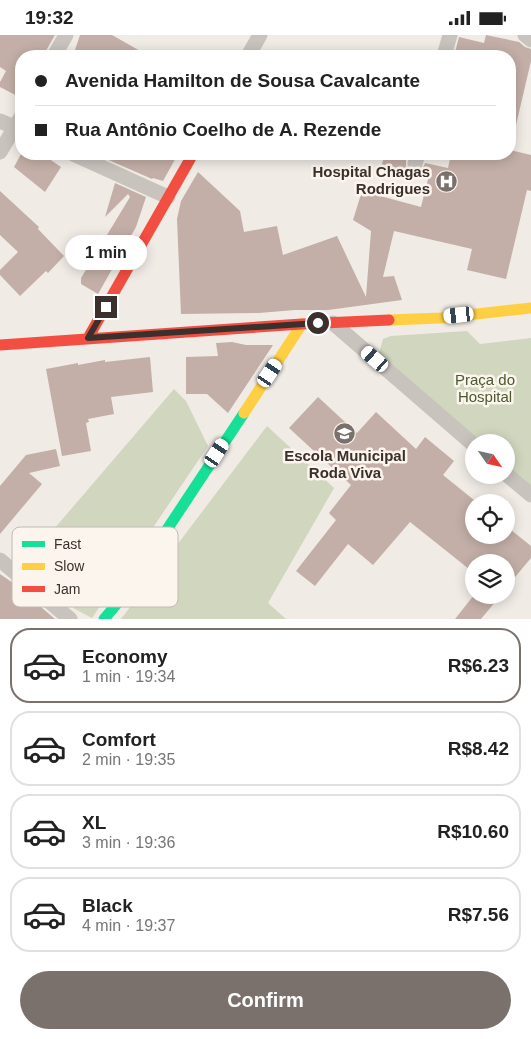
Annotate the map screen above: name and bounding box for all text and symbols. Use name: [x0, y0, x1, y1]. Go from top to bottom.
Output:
text: 19:32: [25, 7, 74, 28]
text: Avenida Hamilton de Sousa Cavalcante: [65, 70, 420, 91]
text: Rua Antônio Coelho de A. Rezende: [65, 119, 381, 140]
place label: Hospital Chagas Rodrigues: [312, 163, 430, 197]
hospital icon: Hospital Chagas Rodrigues: [434, 169, 458, 193]
callout: 1 min: [65, 235, 147, 269]
text: 1 min: [85, 244, 127, 261]
route end: [95, 296, 117, 318]
car: [443, 306, 474, 324]
route start: [307, 312, 329, 334]
car: [358, 343, 391, 375]
car: [255, 356, 284, 390]
park label: Praça do Hospital: [455, 371, 515, 405]
school or university icon: Escola Municipal Roda Viva: [333, 421, 357, 445]
north arrow: [465, 434, 515, 484]
map controls: [465, 434, 515, 604]
car: [202, 436, 231, 470]
place label: Escola Municipal Roda Viva: [284, 447, 406, 481]
button: locate: [465, 494, 515, 544]
legend: [12, 527, 178, 607]
text: Fast: [54, 536, 81, 552]
button: layers: [465, 554, 515, 604]
text: Slow: [54, 558, 85, 574]
text: Jam: [54, 581, 80, 597]
icon: car: [22, 643, 67, 688]
text: Economy: [82, 646, 168, 667]
text: R$6.23: [448, 655, 509, 676]
text: 1 min · 19:34: [82, 668, 175, 685]
icon: car: [22, 726, 67, 771]
text: Comfort: [82, 729, 156, 750]
text: R$8.42: [448, 738, 509, 759]
text: 2 min · 19:35: [82, 751, 175, 768]
icon: car: [22, 809, 67, 854]
text: XL: [82, 812, 106, 833]
text: R$10.60: [437, 821, 509, 842]
text: 3 min · 19:36: [82, 834, 175, 851]
icon: car: [22, 892, 67, 937]
text: Black: [82, 895, 133, 916]
text: R$7.56: [448, 904, 509, 925]
text: 4 min · 19:37: [82, 917, 175, 934]
button: Confirm: [20, 971, 511, 1029]

